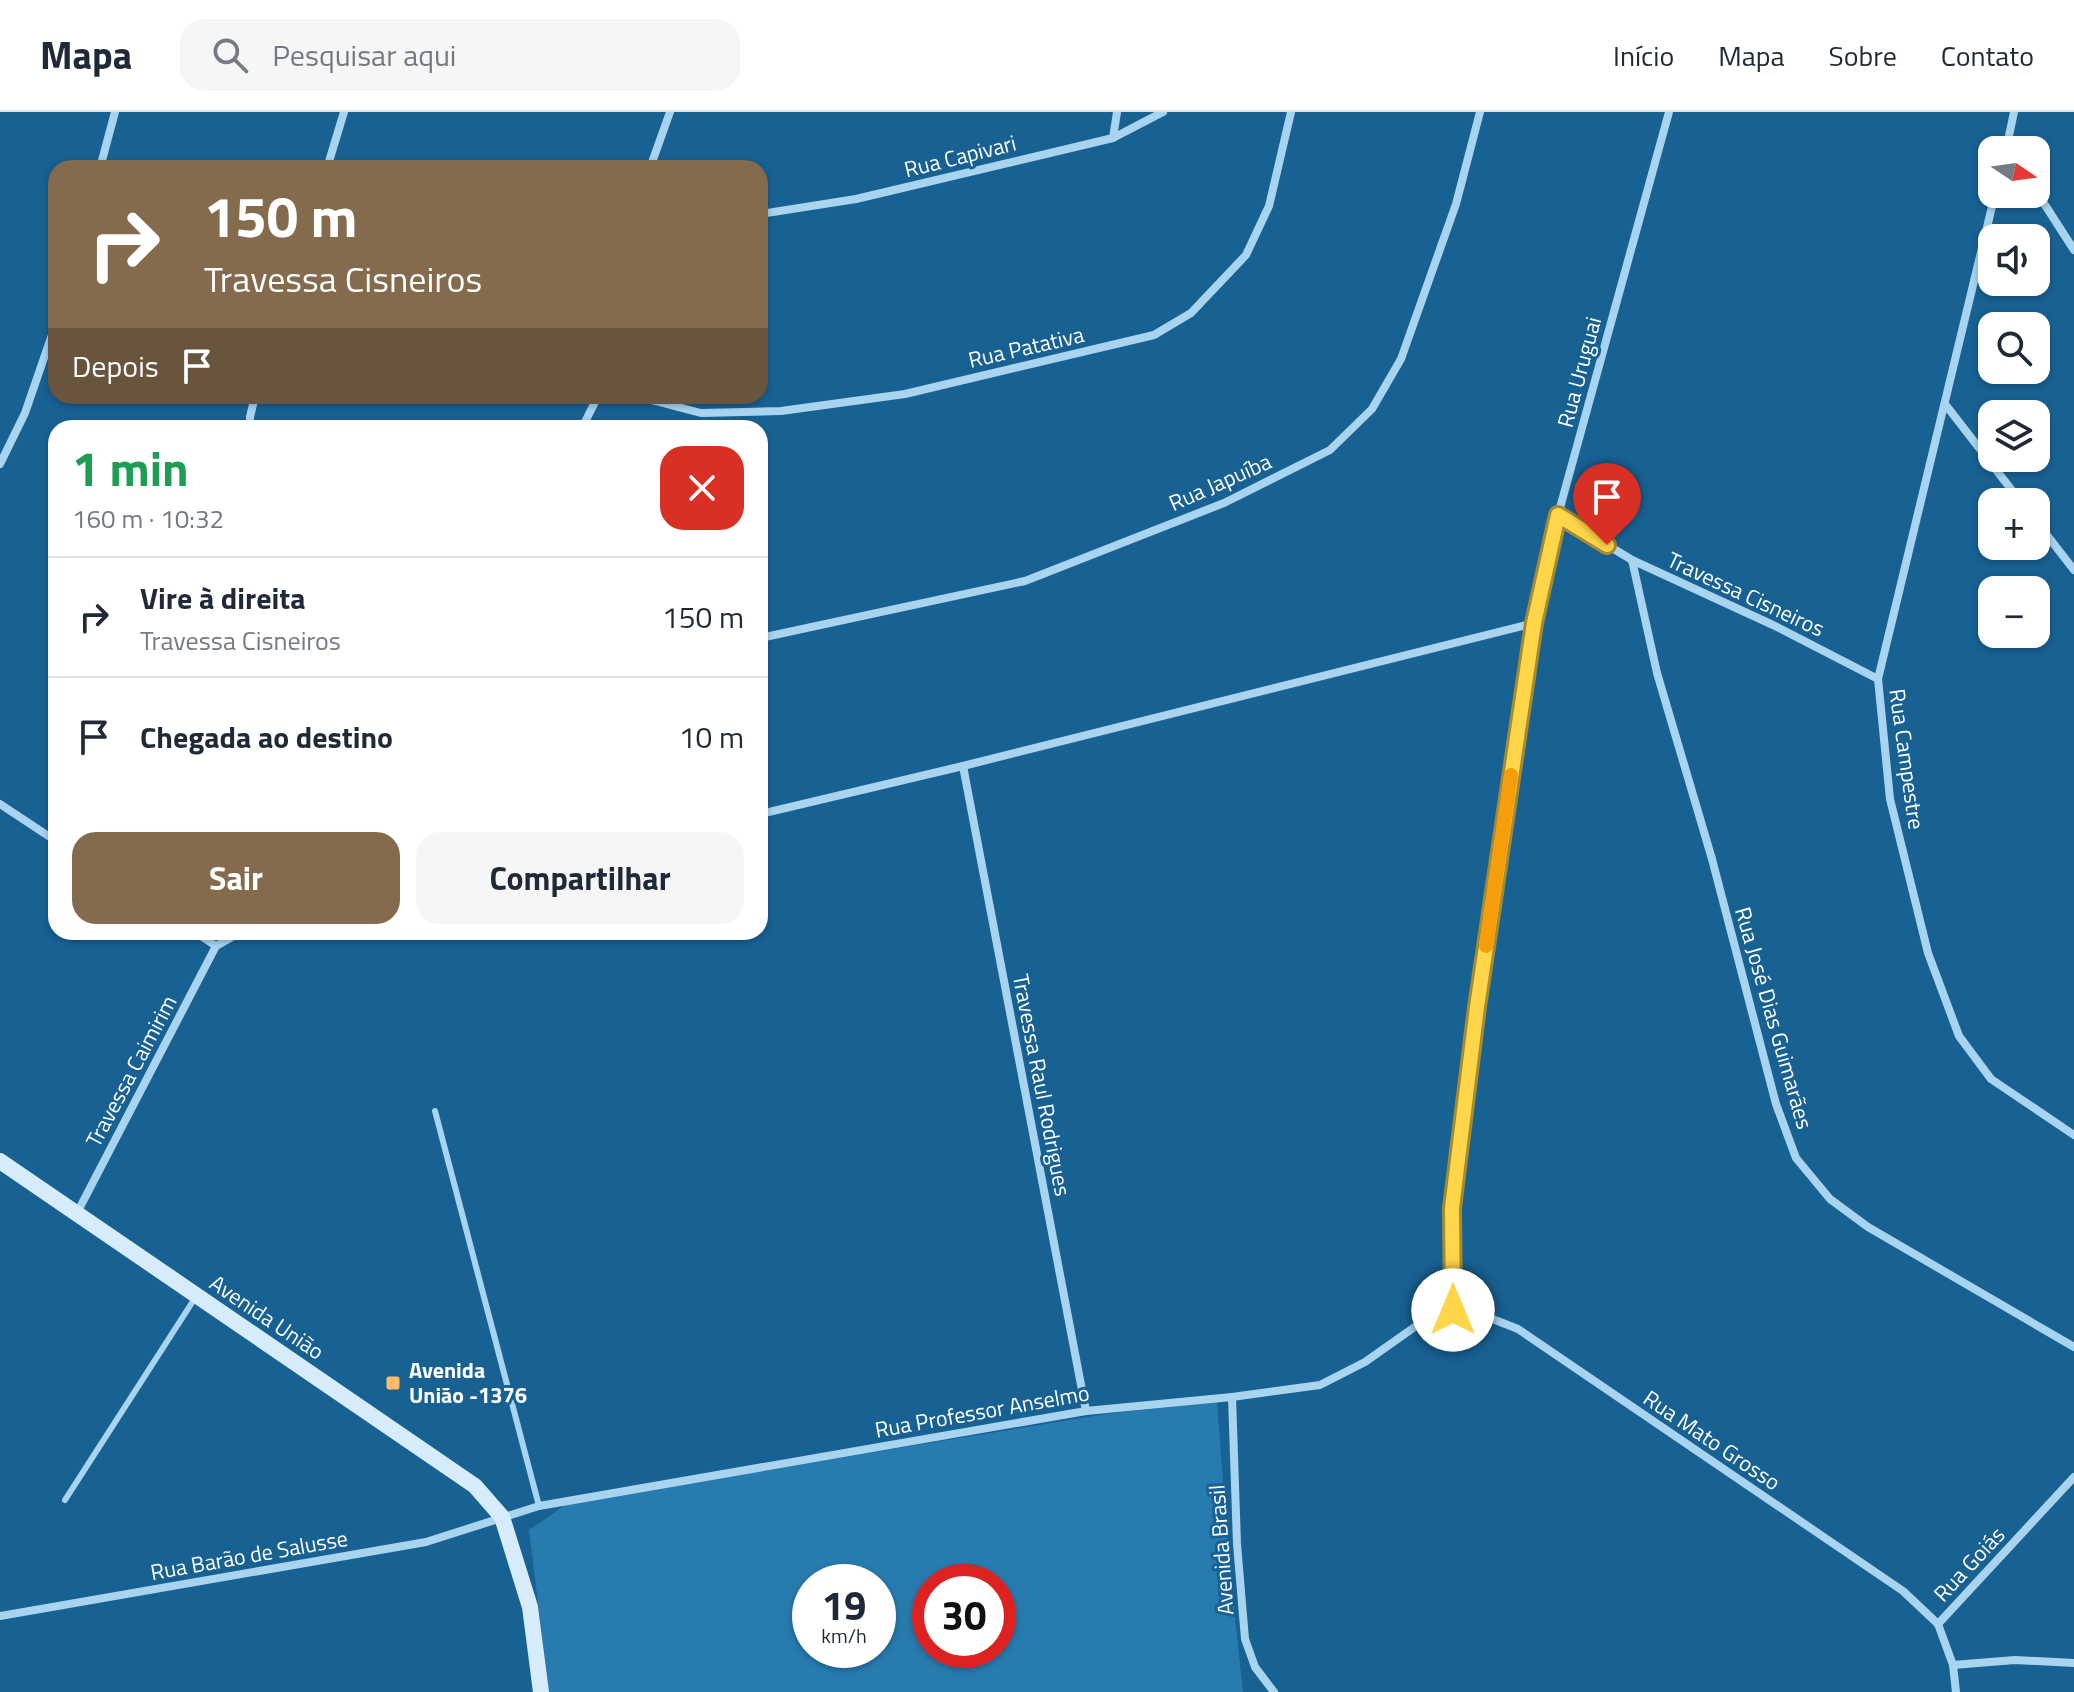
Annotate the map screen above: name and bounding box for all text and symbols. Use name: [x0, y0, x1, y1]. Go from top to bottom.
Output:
search box: [180, 19, 740, 91]
text: Mapa: [40, 26, 132, 84]
text: Pesquisar aqui: [272, 32, 456, 78]
icon: search: [208, 33, 252, 77]
text: Início: [1613, 34, 1674, 77]
text: Mapa: [1718, 34, 1785, 77]
text: Sobre: [1829, 34, 1897, 77]
text: Contato: [1941, 34, 2034, 77]
street label: Rua Capivari: [900, 126, 1020, 186]
north arrow: [1978, 136, 2050, 208]
map controls: [1978, 136, 2050, 648]
text: 150 m: [204, 174, 357, 259]
icon: right: [72, 192, 176, 296]
button: sound: [1978, 224, 2050, 296]
text: Travessa Cisneiros: [204, 251, 482, 306]
button: search: [1978, 312, 2050, 384]
street label: Rua Uruguai: [1548, 313, 1610, 431]
street label: Rua Patativa: [965, 317, 1087, 377]
text: Depois: [72, 343, 159, 389]
icon: arrive: [175, 344, 219, 388]
button: layers: [1978, 400, 2050, 472]
text: 1 min: [72, 432, 189, 505]
street label: Rua Japuíba: [1163, 444, 1277, 520]
button: close: [660, 446, 744, 530]
pin: [1573, 463, 1641, 545]
icon: arrive: [1585, 475, 1629, 519]
button: +: [1978, 488, 2050, 560]
text: 160 m · 10:32: [72, 499, 224, 538]
street label: Travessa Cisneiros: [1662, 543, 1830, 645]
text: Vire à direita: [140, 575, 305, 621]
button: −: [1978, 576, 2050, 648]
text: 150 m: [662, 594, 744, 640]
icon: right: [72, 595, 116, 639]
text: Travessa Cisneiros: [140, 621, 341, 660]
street label: Rua Campestre: [1880, 687, 1934, 831]
text: Chegada ao destino: [140, 714, 393, 760]
text: 10 m: [679, 714, 744, 760]
icon: arrive: [72, 715, 116, 759]
button: Sair: [72, 832, 400, 924]
button: Compartilhar: [416, 832, 744, 924]
street label: Rua José Dias Guimarães: [1726, 903, 1822, 1133]
street label: Travessa Raul Rodrigues: [1004, 971, 1080, 1199]
street label: Travessa Caimirim: [77, 989, 185, 1153]
street label: Avenida União: [203, 1266, 331, 1368]
position arrow: [1411, 1268, 1495, 1352]
place label: Avenida União -1376: [409, 1353, 527, 1412]
marker: Avenida União -1376: [384, 1374, 402, 1392]
street label: Rua Professor Anselmo: [872, 1375, 1092, 1447]
street label: Rua Mato Grosso: [1636, 1381, 1788, 1499]
street label: Avenida Brasil: [1199, 1484, 1243, 1616]
street label: Rua Goiás: [1925, 1519, 2013, 1609]
street label: Rua Barão de Salusse: [148, 1521, 350, 1589]
speed limit sign: 30: [912, 1564, 1016, 1668]
text: 19: [822, 1575, 866, 1636]
text: km/h: [821, 1620, 867, 1651]

